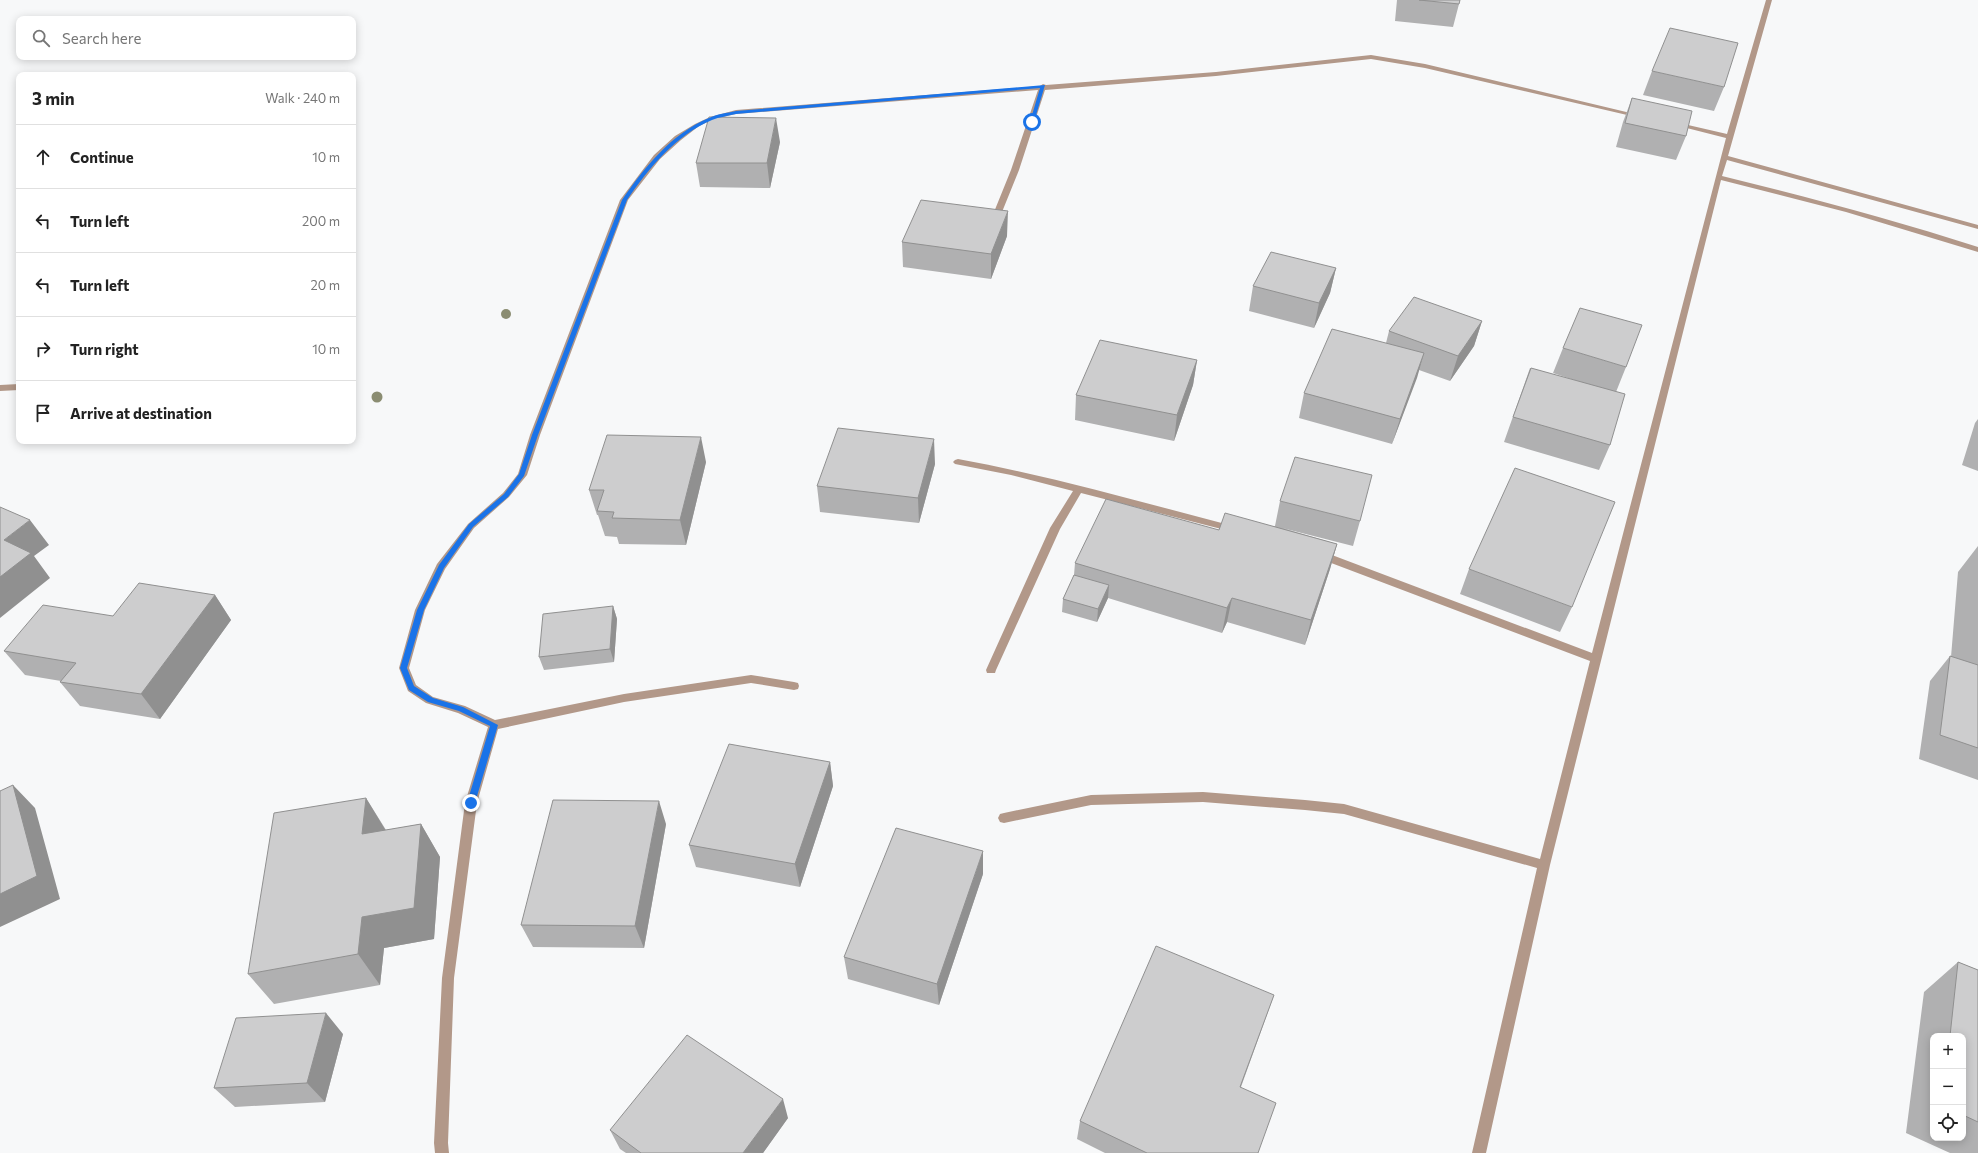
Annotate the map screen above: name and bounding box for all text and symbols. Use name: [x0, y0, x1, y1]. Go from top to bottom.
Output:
search box: [16, 16, 356, 60]
icon: search: [30, 27, 52, 49]
text: Search here: [62, 29, 141, 47]
text: 3 min: [32, 88, 75, 109]
text: Walk · 240 m: [265, 90, 340, 106]
route start: [1023, 113, 1041, 131]
icon: ahead: [32, 146, 54, 168]
text: Continue: [70, 148, 134, 166]
text: 10 m: [312, 149, 340, 165]
icon: left: [32, 210, 54, 232]
text: Turn left: [70, 212, 129, 230]
text: 200 m: [302, 213, 340, 229]
icon: left: [32, 274, 54, 296]
text: Turn left: [70, 276, 129, 294]
text: 20 m: [311, 277, 340, 293]
icon: right: [32, 338, 54, 360]
text: Turn right: [70, 340, 139, 358]
text: 10 m: [312, 341, 340, 357]
icon: arrive: [32, 402, 54, 424]
text: Arrive at destination: [70, 404, 212, 422]
route end: [462, 794, 480, 812]
map controls: [1930, 1033, 1966, 1141]
button: +: [1930, 1033, 1966, 1069]
button: −: [1930, 1069, 1966, 1105]
button: locate: [1930, 1105, 1966, 1141]

